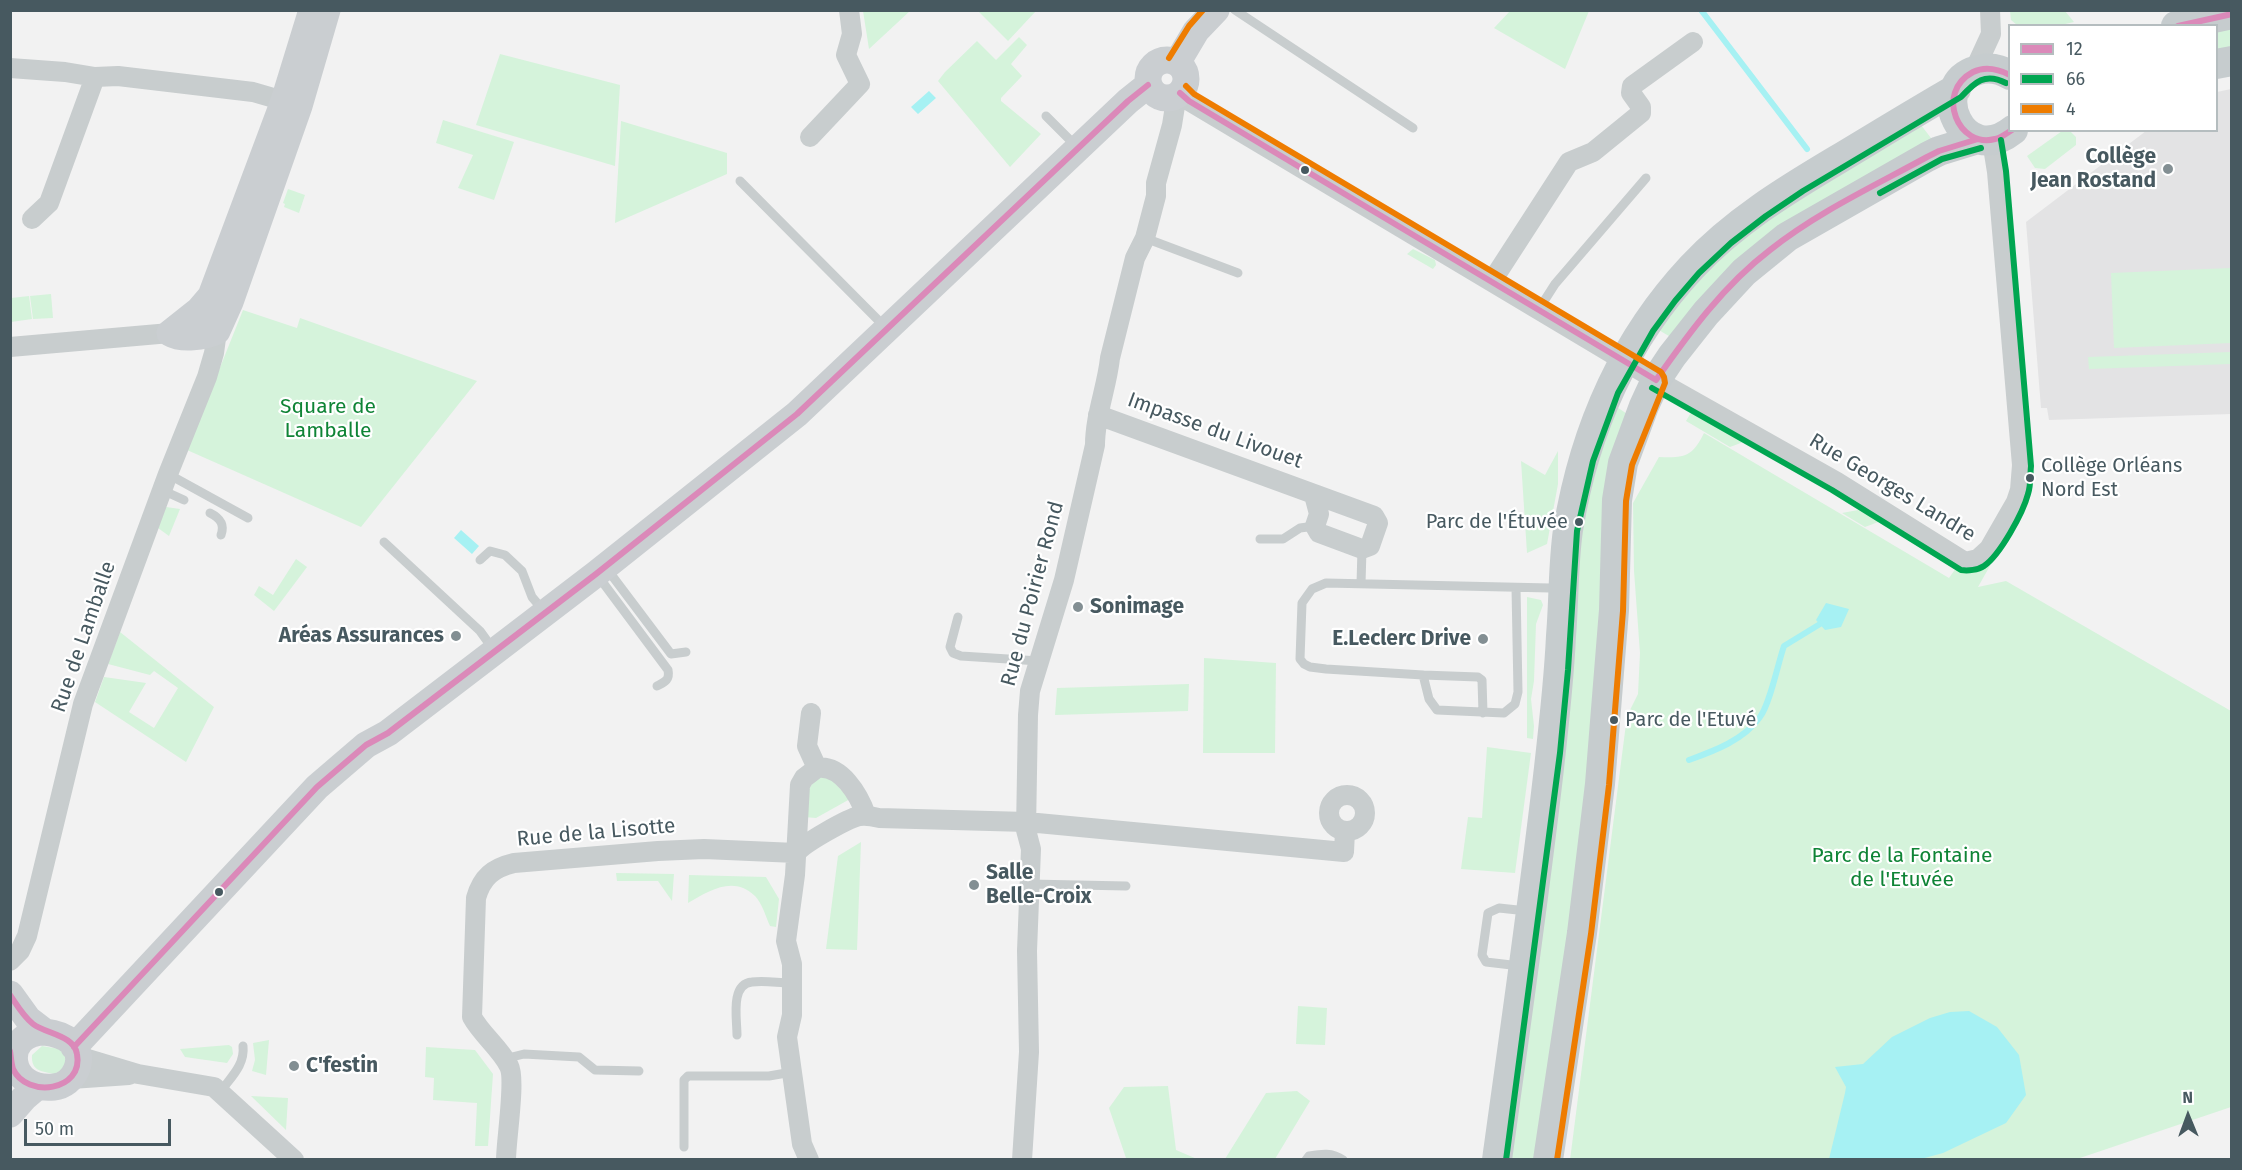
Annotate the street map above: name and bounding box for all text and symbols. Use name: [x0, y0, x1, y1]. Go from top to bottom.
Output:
legend: [2008, 24, 2218, 132]
text: 12: [2066, 38, 2083, 60]
text: 66: [2066, 68, 2085, 90]
text: 4: [2066, 98, 2076, 120]
place label: Collège Jean Rostand: [2030, 144, 2156, 194]
marker: Collège Jean Rostand: [2161, 162, 2175, 176]
unlabelled marker: [1299, 164, 1311, 176]
street label: Impasse du Livouet: [1124, 388, 1306, 474]
park label: Square de Lamballe: [280, 394, 376, 444]
street label: Rue Georges Landre: [1804, 428, 1980, 548]
place label: Collège Orléans Nord Est: [2041, 454, 2182, 501]
marker: Collège Orléans Nord Est: [2024, 472, 2036, 484]
street label: Rue du Poirier Rond: [996, 499, 1070, 689]
place label: Parc de l'Étuvée: [1426, 510, 1568, 534]
marker: Parc de l'Étuvée: [1573, 516, 1585, 528]
street label: Rue de Lamballe: [46, 558, 122, 716]
place label: Sonimage: [1090, 594, 1184, 620]
marker: Sonimage: [1071, 600, 1085, 614]
place label: Aréas Assurances: [279, 623, 444, 649]
place label: E.Leclerc Drive: [1332, 626, 1471, 652]
marker: Aréas Assurances: [449, 629, 463, 643]
marker: E.Leclerc Drive: [1476, 632, 1490, 646]
place label: Parc de l'Etuvé: [1625, 708, 1756, 732]
marker: Parc de l'Etuvé: [1608, 714, 1620, 726]
street label: Rue de la Lisotte: [516, 814, 676, 852]
park label: Parc de la Fontaine de l'Etuvée: [1812, 843, 1992, 893]
place label: Salle Belle-Croix: [986, 860, 1092, 910]
marker: Salle Belle-Croix: [967, 878, 981, 892]
unlabelled marker: [213, 886, 225, 898]
place label: C'festin: [306, 1053, 378, 1079]
marker: C'festin: [287, 1059, 301, 1073]
north arrow: [2158, 1086, 2218, 1146]
text: N: [2182, 1088, 2193, 1107]
scale bar: [27, 1107, 174, 1145]
text: 50 m: [35, 1118, 74, 1140]

